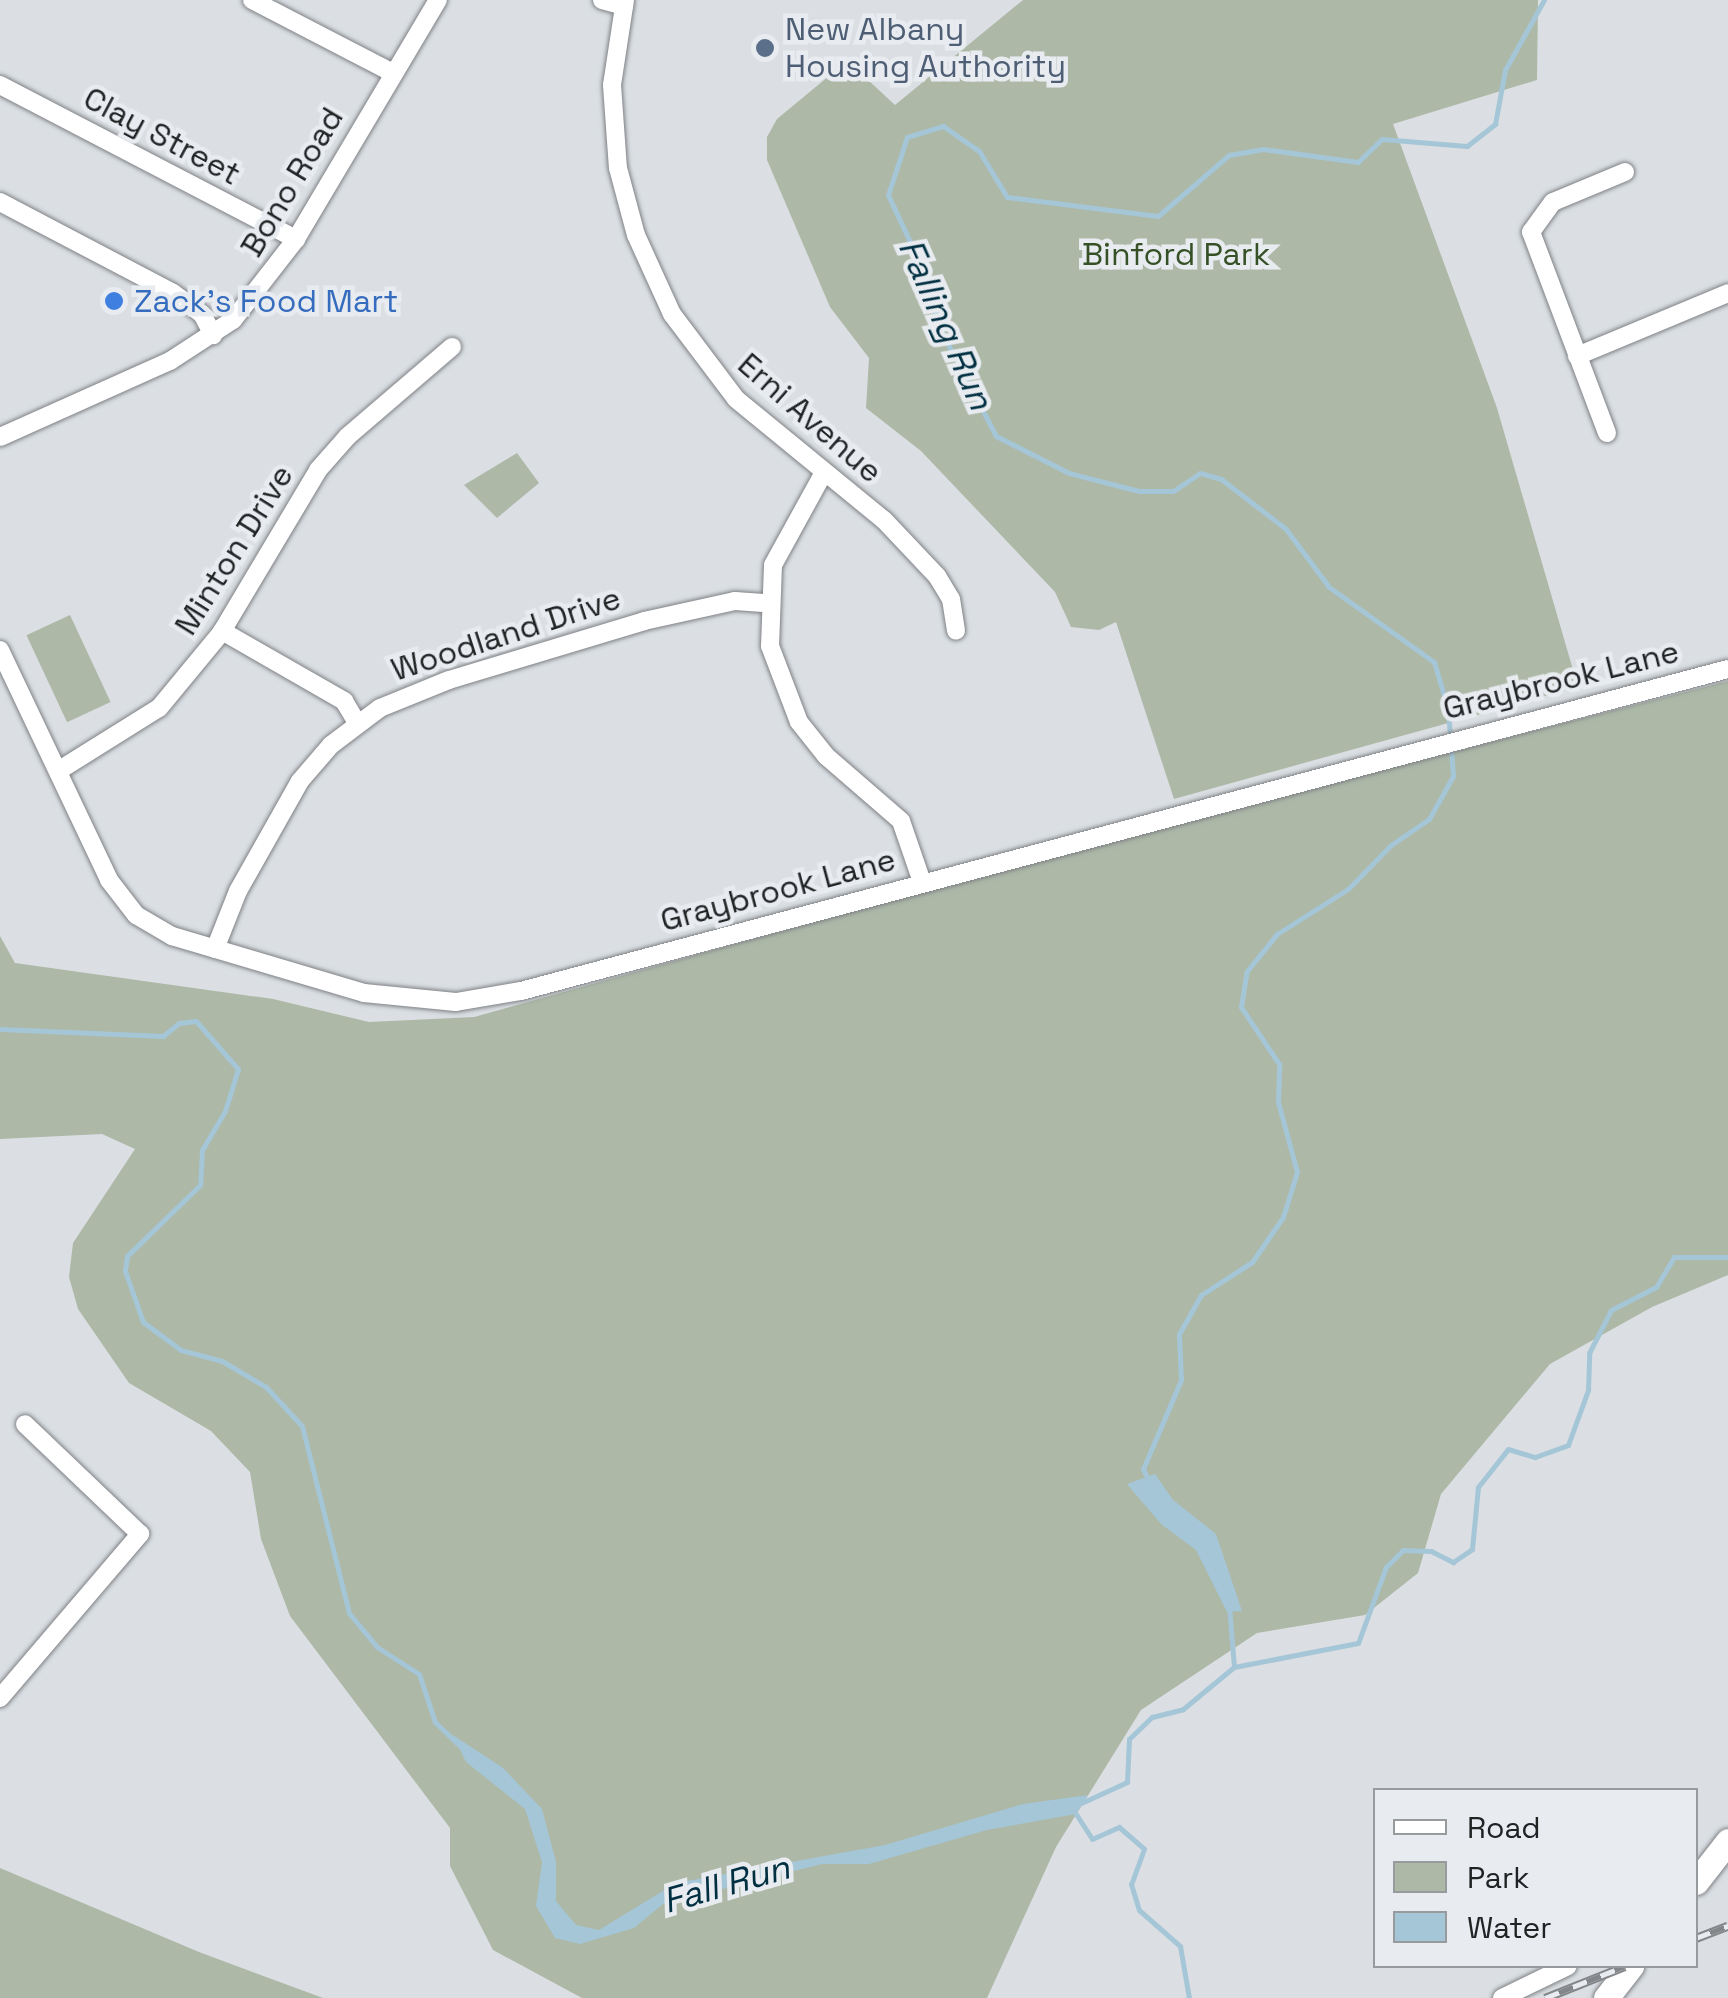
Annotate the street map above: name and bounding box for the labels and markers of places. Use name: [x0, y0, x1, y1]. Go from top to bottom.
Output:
place label: New Albany Housing Authority: [785, 11, 1067, 86]
marker: New Albany Housing Authority: [754, 37, 776, 59]
place label: Zack's Food Mart: [134, 282, 398, 320]
marker: Zack's Food Mart: [103, 290, 125, 312]

